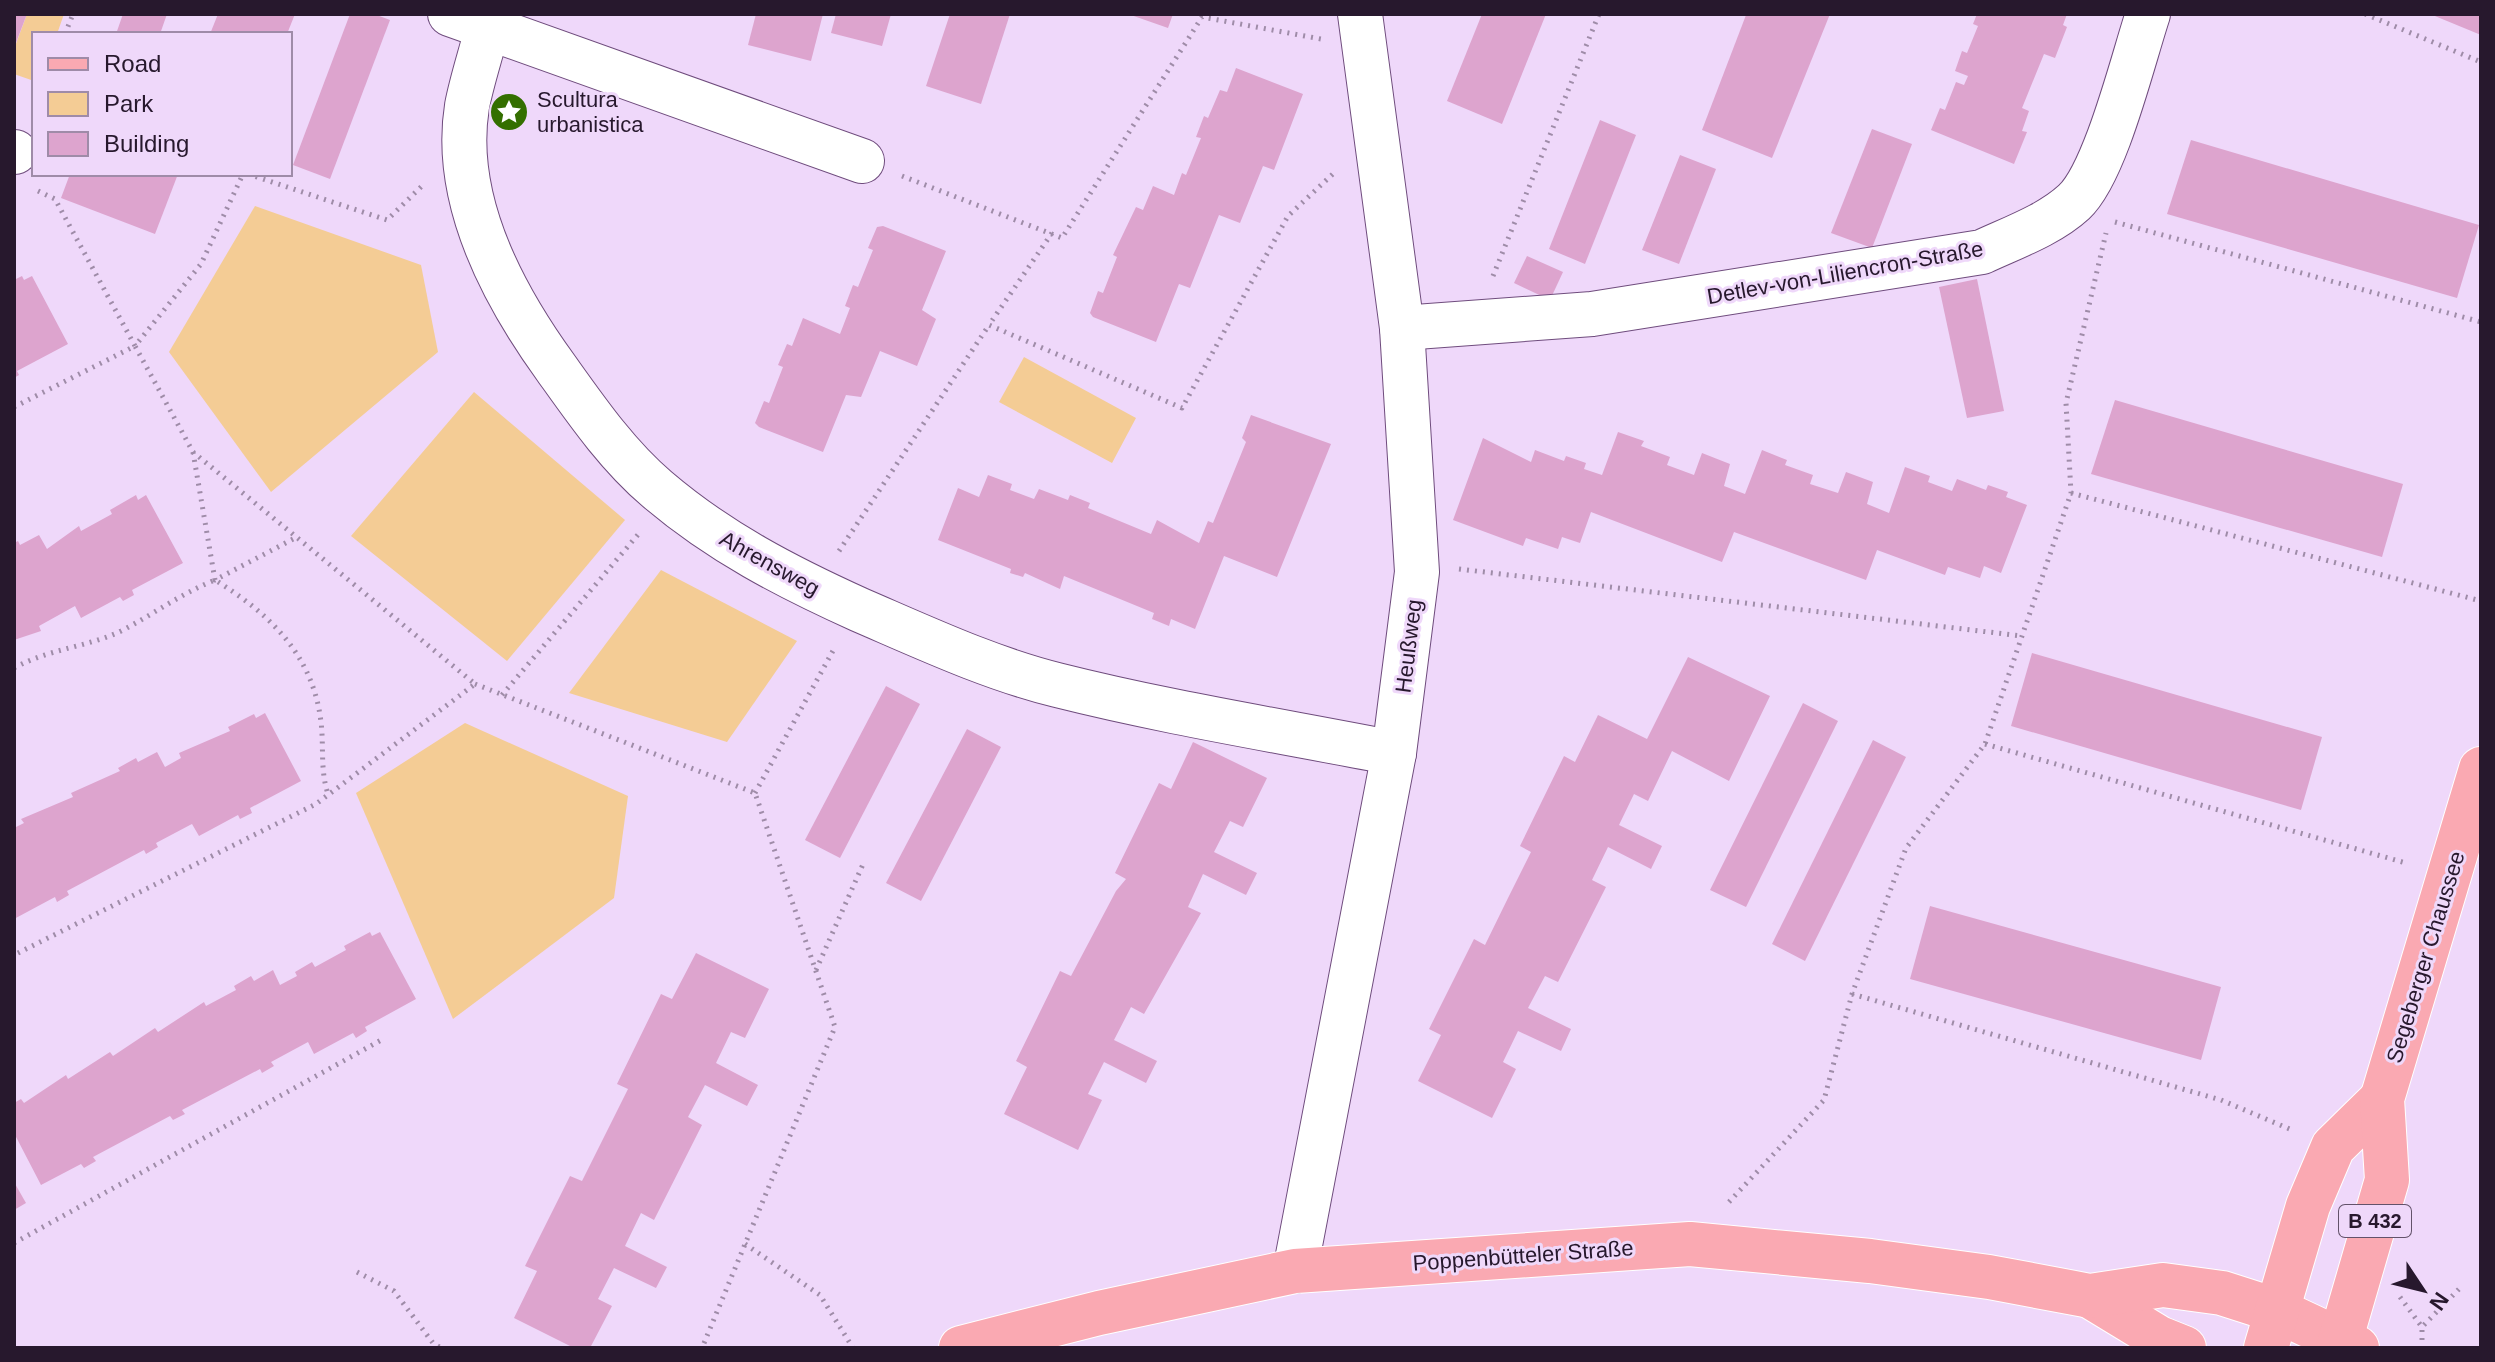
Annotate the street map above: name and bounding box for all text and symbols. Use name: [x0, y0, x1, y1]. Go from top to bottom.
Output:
legend: [32, 32, 292, 176]
text: Road: [104, 50, 161, 77]
place label: Scultura urbanistica: [537, 87, 644, 137]
text: Park: [104, 90, 154, 117]
place icon: Scultura urbanistica: [488, 91, 530, 133]
text: Building: [104, 130, 189, 157]
street label: Detlev-von-Liliencron-Straße: [1705, 236, 1985, 309]
street label: Ahrensweg: [716, 526, 824, 601]
street label: Heußweg: [1390, 598, 1427, 694]
street label: Segeberger Chaussee: [2381, 848, 2470, 1066]
road number: B 432: [2339, 1205, 2411, 1237]
street label: Poppenbütteler Straße: [1412, 1235, 1634, 1276]
north arrow: [2383, 1250, 2463, 1330]
text: N: [2424, 1288, 2454, 1315]

